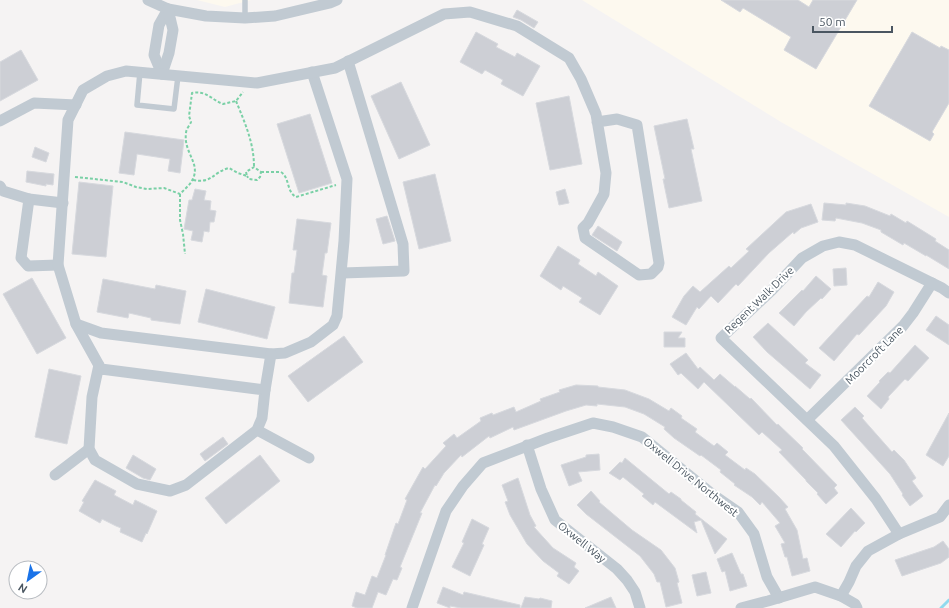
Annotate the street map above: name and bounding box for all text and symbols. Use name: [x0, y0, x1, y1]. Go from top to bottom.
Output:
scale bar: [813, 8, 892, 34]
text: 50 m: [819, 15, 846, 28]
street label: Regent Walk Drive: [722, 264, 796, 336]
street label: Moorcroft Lane: [843, 324, 905, 386]
street label: Oxwell Drive Northwest: [641, 435, 741, 519]
street label: Oxwell Way: [556, 519, 609, 565]
north arrow: [8, 560, 48, 600]
text: N: [16, 581, 29, 596]

